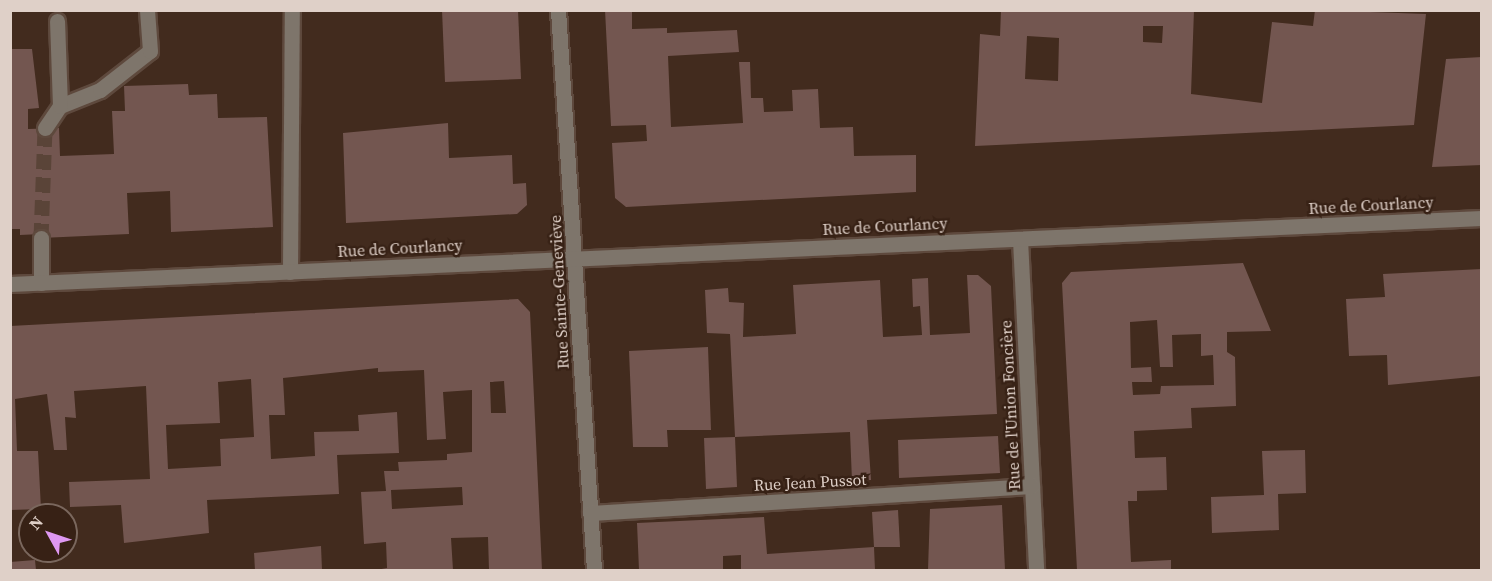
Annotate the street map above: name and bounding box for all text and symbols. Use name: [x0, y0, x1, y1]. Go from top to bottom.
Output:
street label: Rue de Courlancy: [1308, 192, 1434, 218]
street label: Rue de Courlancy: [822, 213, 948, 239]
street label: Rue Sainte-Geneviève: [545, 214, 573, 370]
street label: Rue de Courlancy: [337, 235, 463, 261]
street label: Rue de l'Union Foncière: [996, 320, 1024, 490]
street label: Rue Jean Pussot: [753, 469, 867, 495]
north arrow: [18, 503, 78, 563]
text: N: [24, 511, 48, 534]

